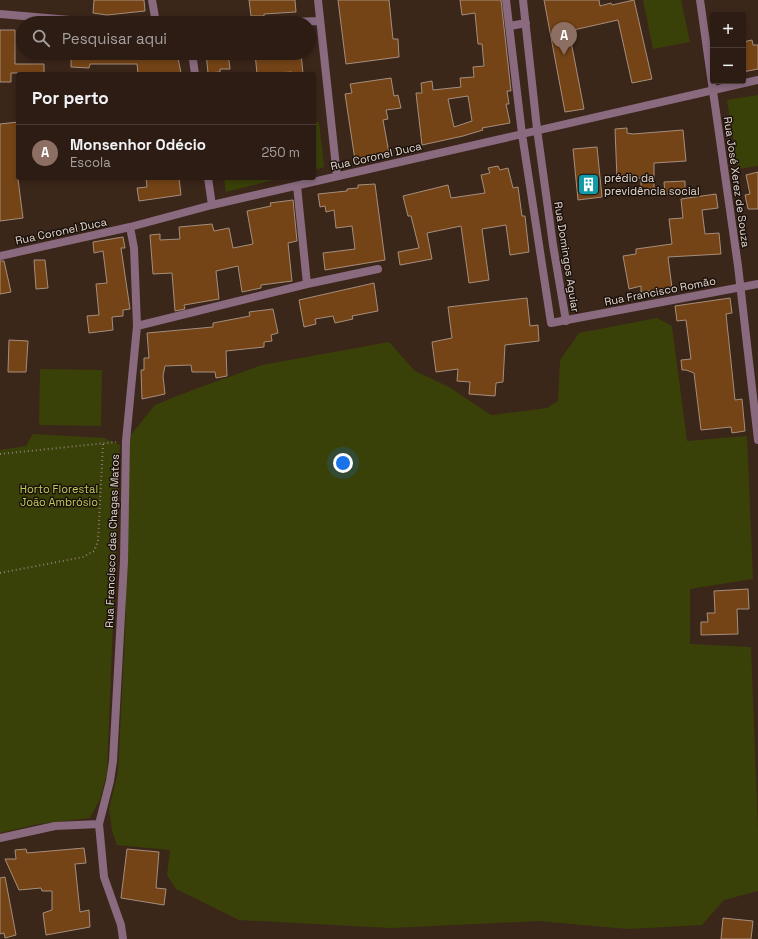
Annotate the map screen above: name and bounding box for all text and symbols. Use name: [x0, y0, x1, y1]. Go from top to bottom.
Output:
map controls: [710, 12, 746, 84]
button: +: [710, 12, 746, 48]
search box: [16, 16, 316, 60]
pin: A: [551, 22, 577, 55]
icon: search: [30, 27, 52, 49]
text: Pesquisar aqui: [62, 29, 167, 48]
button: −: [710, 48, 746, 84]
text: Por perto: [32, 87, 109, 109]
street label: Rua José Xerez de Souza: [721, 116, 753, 249]
text: Monsenhor Odécio: [70, 135, 206, 154]
street label: Rua Coronel Duca: [329, 139, 424, 173]
text: A: [41, 144, 49, 161]
text: 250 m: [262, 144, 300, 161]
text: Escola: [70, 154, 111, 171]
building icon: prédio da previdência social: [576, 171, 602, 197]
place label: prédio da previdência social: [604, 171, 700, 198]
street label: Rua Domingos Aguiar: [551, 201, 583, 313]
street label: Rua Coronel Duca: [14, 214, 109, 248]
street label: Rua Francisco Romão: [603, 273, 717, 309]
your location: [333, 453, 353, 473]
street label: Rua Francisco das Chagas Matos: [102, 454, 122, 628]
park label: Horto Florestal João Ambrósio: [20, 482, 98, 509]

